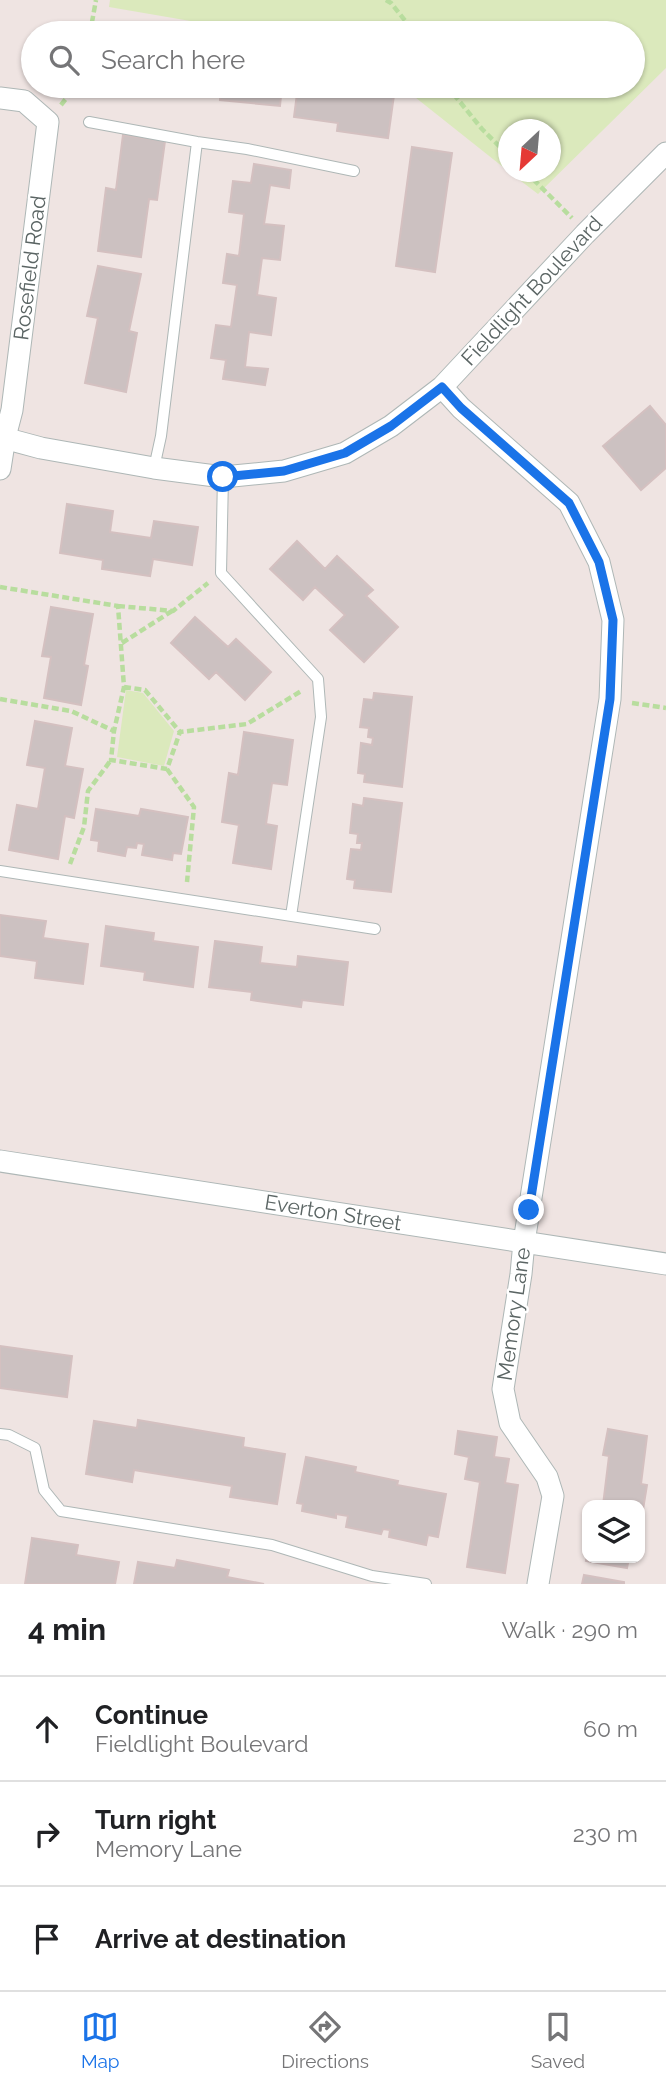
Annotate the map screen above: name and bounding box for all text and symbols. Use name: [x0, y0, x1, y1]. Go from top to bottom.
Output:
search box: [21, 21, 645, 98]
icon: search: [45, 41, 83, 79]
text: Search here: [101, 45, 245, 75]
north arrow: [498, 119, 561, 182]
street label: Rosefield Road: [8, 194, 51, 342]
street label: Fieldlight Boulevard: [456, 211, 607, 371]
route start: [207, 461, 238, 492]
street label: Everton Street: [263, 1189, 403, 1236]
route end: [513, 1194, 544, 1225]
street label: Memory Lane: [492, 1246, 535, 1382]
map controls: [582, 1500, 645, 1563]
button: layers: [582, 1500, 645, 1563]
text: 4 min: [28, 1612, 106, 1647]
text: Walk · 290 m: [502, 1616, 638, 1643]
text: Continue: [95, 1700, 208, 1730]
icon: ahead: [28, 1710, 66, 1748]
text: 60 m: [583, 1715, 638, 1742]
text: Fieldlight Boulevard: [95, 1730, 309, 1757]
text: Turn right: [95, 1805, 216, 1835]
icon: right: [28, 1815, 66, 1853]
text: 230 m: [573, 1820, 638, 1847]
text: Memory Lane: [95, 1835, 242, 1862]
icon: arrive: [28, 1920, 66, 1958]
text: Arrive at destination: [95, 1924, 346, 1954]
tab: Map: [81, 2008, 120, 2072]
tab: Directions: [281, 2008, 369, 2072]
tab: Saved: [531, 2008, 585, 2072]

